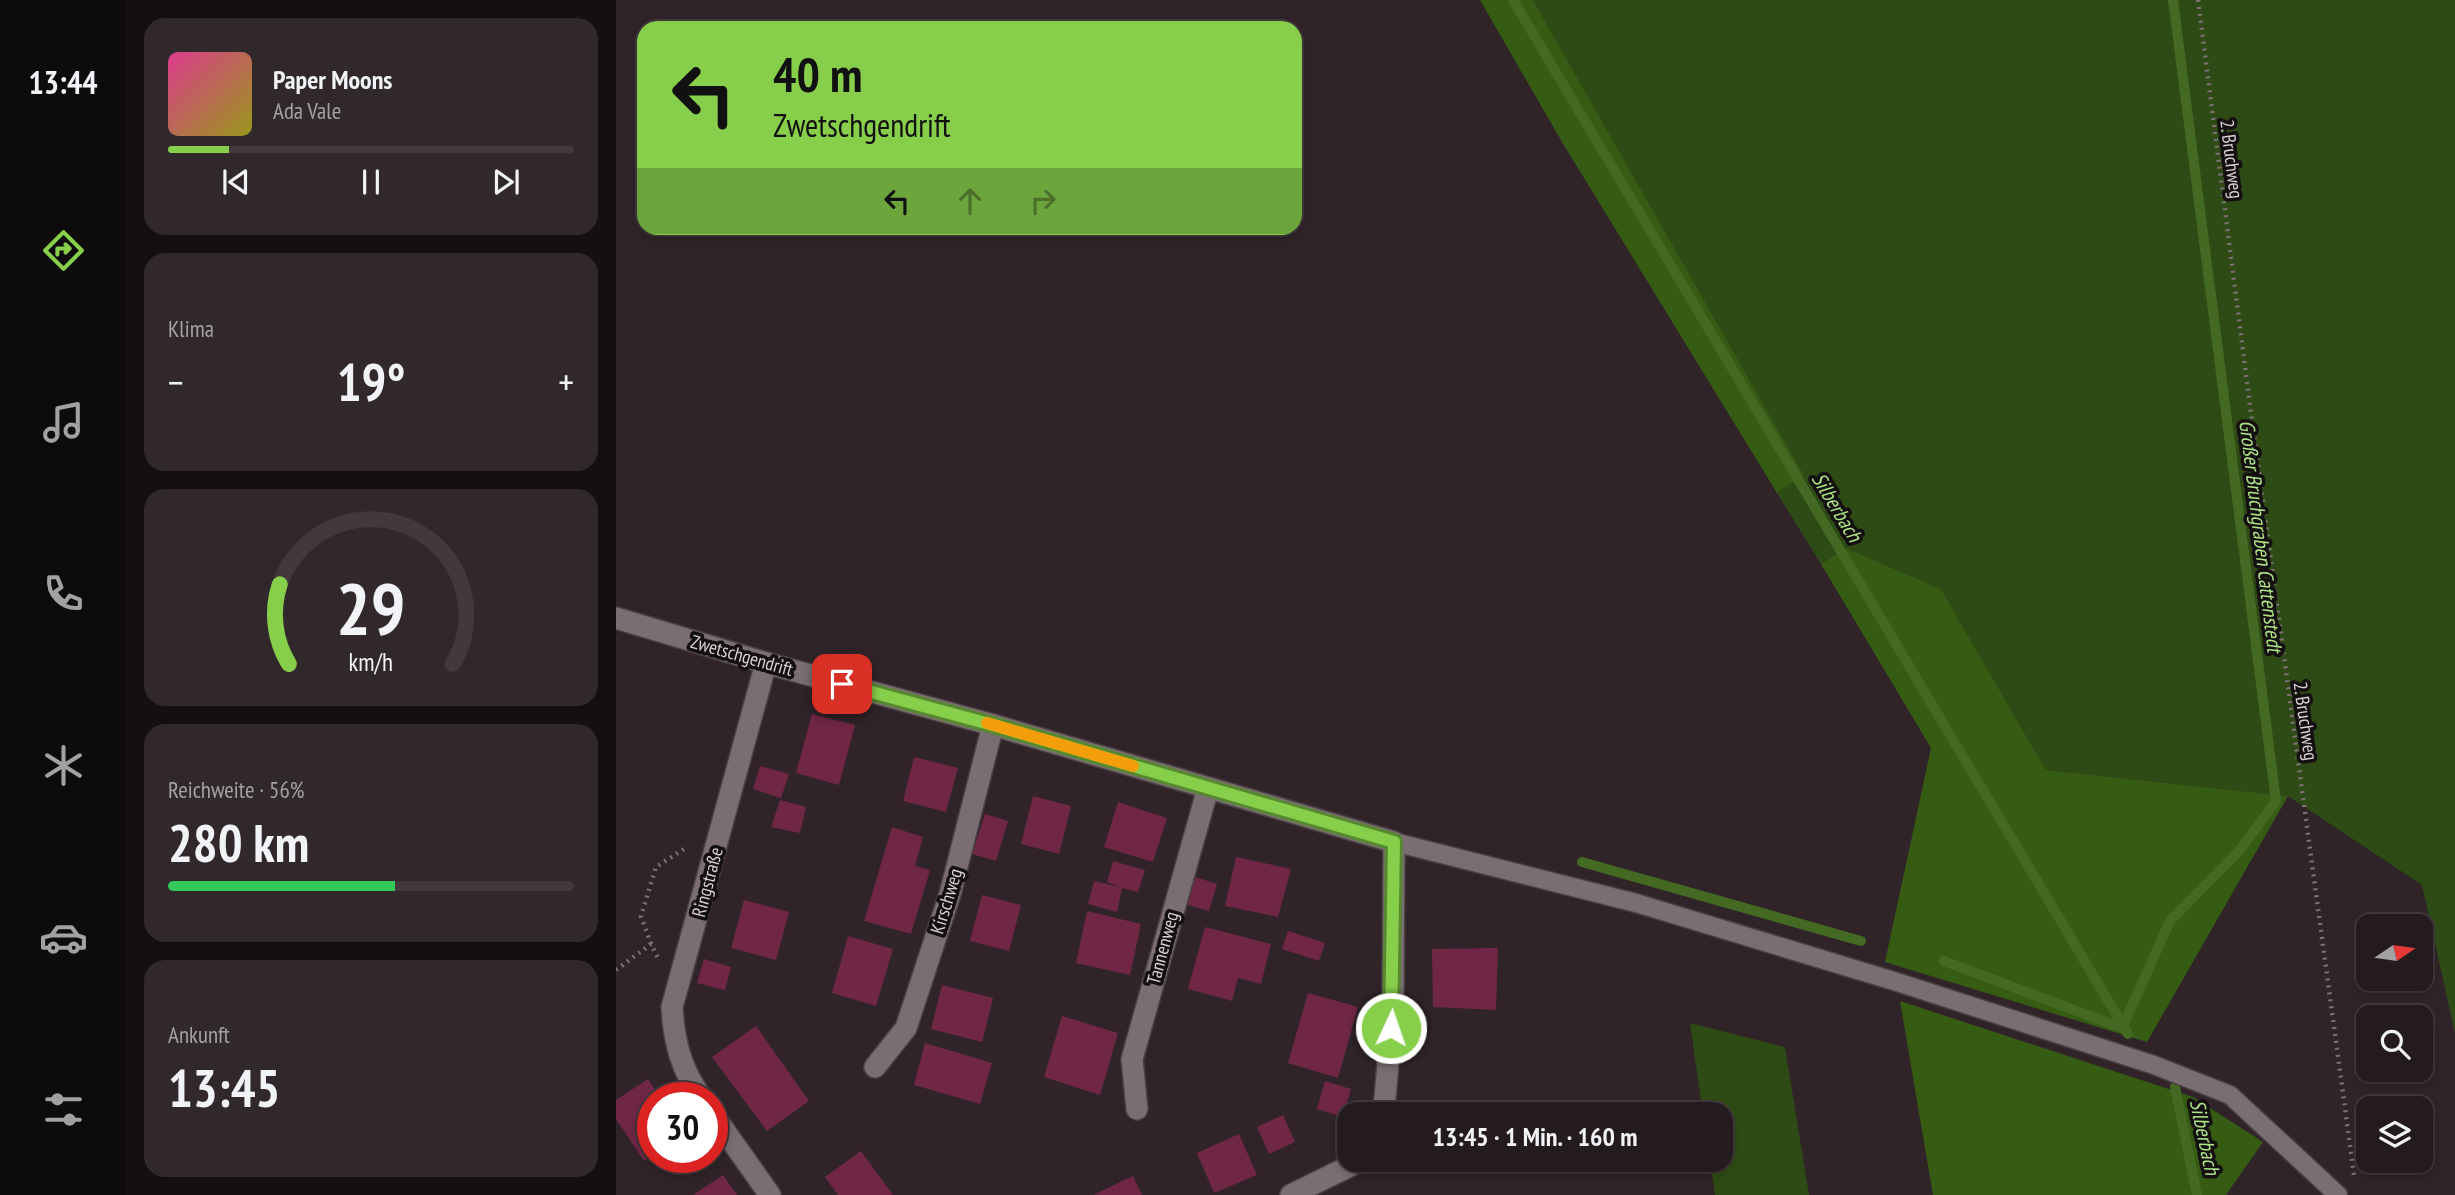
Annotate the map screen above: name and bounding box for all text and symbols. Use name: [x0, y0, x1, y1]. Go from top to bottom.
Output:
text: 40 m: [773, 42, 862, 106]
icon: left: [658, 49, 749, 140]
text: 13:44: [28, 61, 98, 103]
text: Paper Moons: [273, 63, 392, 96]
text: Ada Vale: [273, 96, 341, 125]
text: Zwetschgendrift: [773, 104, 951, 146]
street label: 2. Bruchweg: [2215, 118, 2249, 200]
icon: previous: [217, 163, 255, 201]
icon: pause: [352, 163, 390, 201]
icon: next: [487, 163, 525, 201]
icon: left: [878, 182, 916, 220]
icon: ahead: [951, 182, 989, 220]
icon: right: [1024, 182, 1062, 220]
icon: directions: [39, 226, 88, 275]
text: Klima: [168, 314, 214, 343]
text: 19°: [337, 348, 405, 415]
text: −: [168, 357, 184, 406]
text: +: [558, 357, 574, 406]
icon: music: [39, 398, 88, 447]
water label: Großer Bruchgraben Cattenstedt: [2233, 418, 2289, 656]
water label: Silberbach: [1806, 467, 1869, 548]
text: 29: [336, 560, 406, 654]
icon: phone: [39, 569, 88, 618]
street label: Zwetschgendrift: [688, 629, 797, 681]
text: km/h: [349, 645, 393, 677]
pin: [812, 654, 872, 714]
icon: arrive: [823, 665, 861, 703]
street label: 2. Bruchweg: [2289, 680, 2323, 762]
icon: climate: [39, 741, 88, 790]
text: Reichweite · 56%: [168, 775, 304, 804]
text: 280 km: [168, 809, 309, 876]
street label: Ringstraße: [686, 844, 728, 920]
street label: Kirschweg: [925, 865, 967, 937]
street label: Tannenweg: [1141, 909, 1183, 987]
icon: car: [39, 913, 88, 962]
north arrow: [2356, 914, 2432, 990]
map controls: [2356, 914, 2433, 1173]
position arrow: [1354, 991, 1428, 1065]
button: search: [2356, 1005, 2433, 1082]
text: Ankunft: [168, 1020, 230, 1049]
text: 13:45: [168, 1054, 280, 1121]
speed limit sign: 30: [637, 1082, 728, 1173]
icon: filters: [39, 1085, 88, 1134]
button: layers: [2356, 1096, 2433, 1173]
water label: Silberbach: [2184, 1097, 2226, 1179]
text: 13:45 · 1 Min. · 160 m: [1433, 1120, 1637, 1153]

